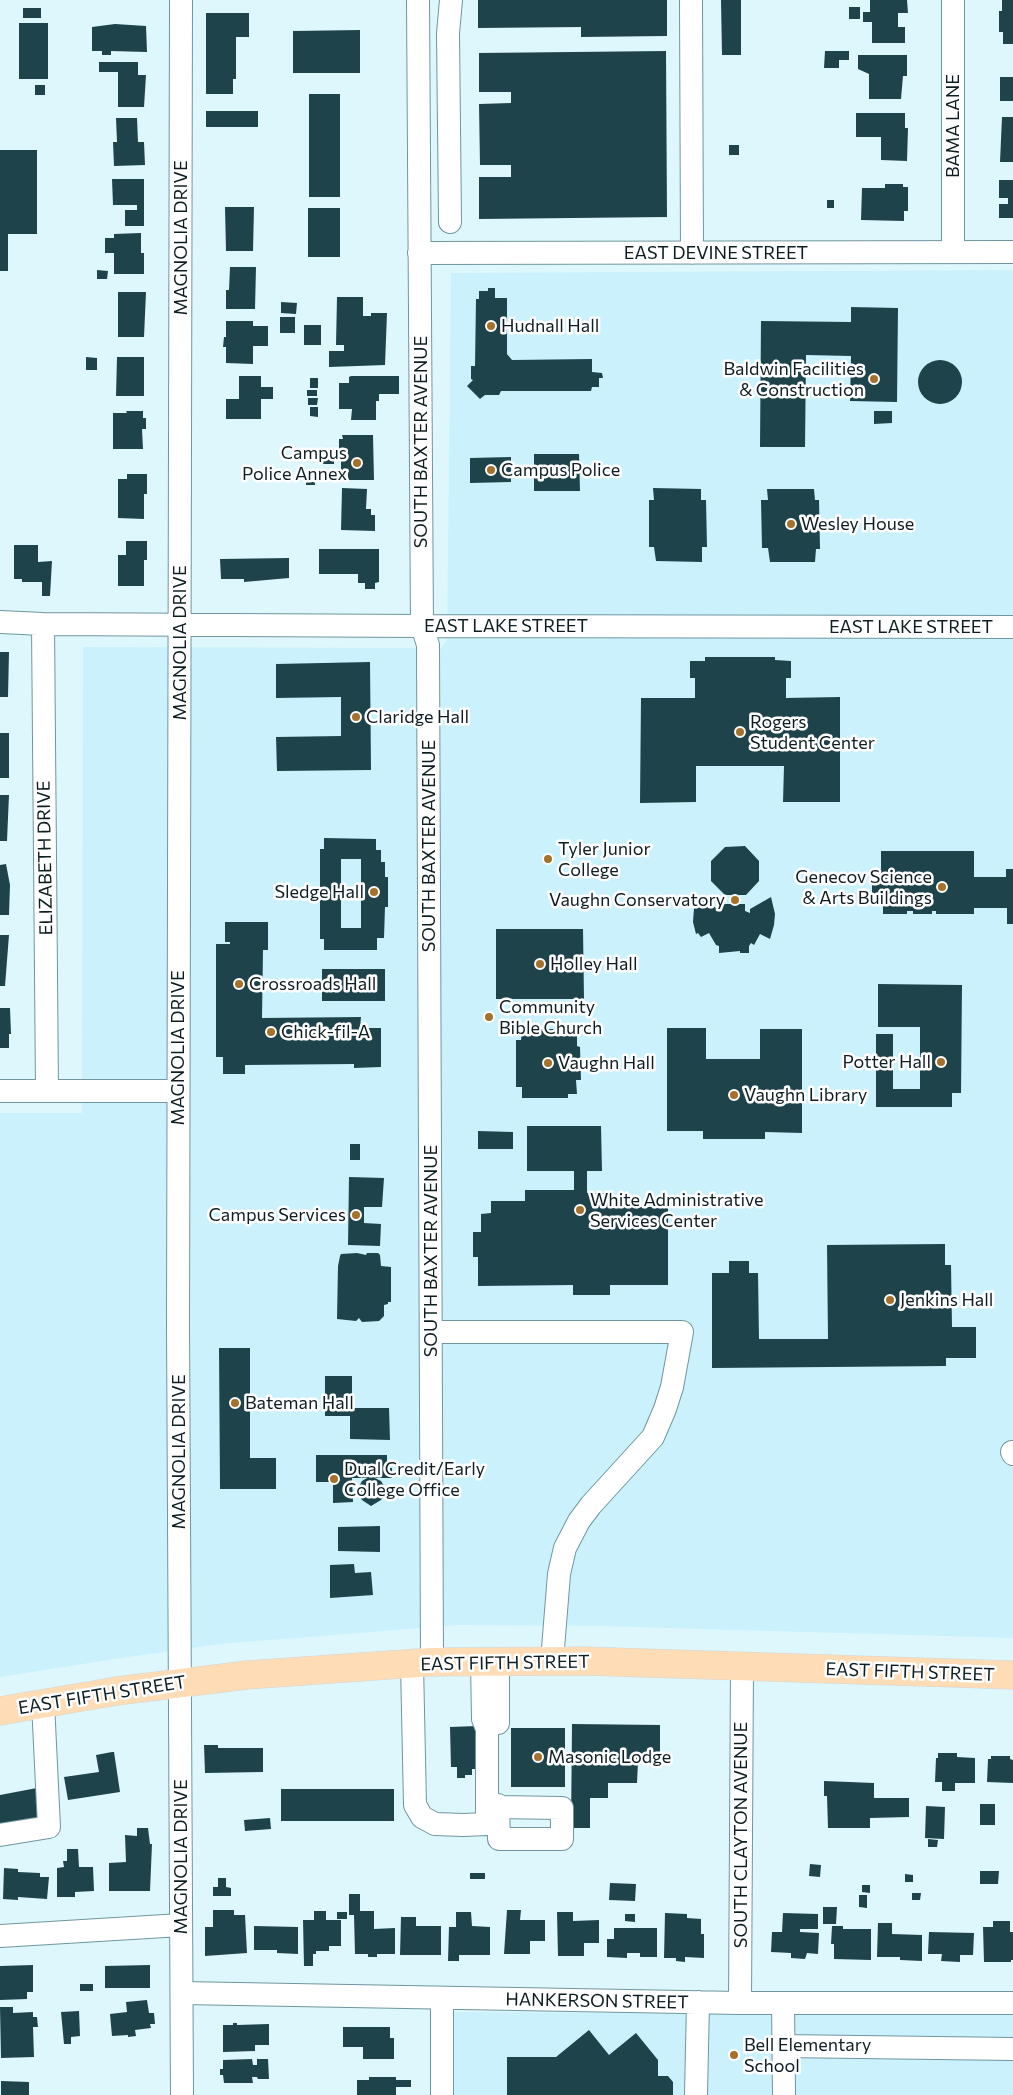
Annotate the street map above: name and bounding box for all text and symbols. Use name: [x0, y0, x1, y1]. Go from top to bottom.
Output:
street label: BAMA LANE: [942, 74, 964, 178]
street label: MAGNOLIA DRIVE: [170, 160, 192, 316]
street label: EAST DEVINE STREET: [624, 242, 808, 264]
place label: Hudnall Hall: [501, 315, 599, 337]
marker: Hudnall Hall: [485, 320, 497, 332]
street label: SOUTH BAXTER AVENUE: [410, 336, 432, 548]
place label: Baldwin Facilities & Construction: [723, 358, 864, 400]
marker: Baldwin Facilities & Construction: [868, 373, 880, 385]
place label: Campus Police Annex: [242, 442, 347, 484]
marker: Campus Police Annex: [351, 457, 363, 469]
place label: Campus Police: [501, 459, 620, 481]
marker: Campus Police: [485, 464, 497, 476]
place label: Wesley House: [801, 513, 914, 535]
marker: Wesley House: [785, 518, 797, 530]
street label: MAGNOLIA DRIVE: [169, 565, 191, 721]
street label: EAST LAKE STREET: [424, 615, 588, 637]
street label: EAST LAKE STREET: [829, 616, 993, 638]
place label: Claridge Hall: [366, 706, 469, 728]
marker: Claridge Hall: [350, 711, 362, 723]
place label: Rogers Student Center: [750, 711, 875, 754]
marker: Rogers Student Center: [734, 726, 746, 738]
street label: SOUTH BAXTER AVENUE: [418, 740, 440, 952]
street label: ELIZABETH DRIVE: [33, 780, 57, 936]
place label: Tyler Junior College: [558, 838, 651, 881]
marker: Tyler Junior College: [542, 853, 554, 865]
place label: Genecov Science & Arts Buildings: [795, 866, 932, 909]
place label: Sledge Hall: [274, 881, 364, 903]
marker: Genecov Science & Arts Buildings: [936, 881, 948, 893]
marker: Sledge Hall: [368, 886, 380, 898]
place label: Vaughn Conservatory: [549, 889, 725, 911]
marker: Vaughn Conservatory: [729, 894, 741, 906]
place label: Holley Hall: [550, 953, 637, 975]
marker: Holley Hall: [534, 958, 546, 970]
street label: MAGNOLIA DRIVE: [167, 970, 189, 1126]
place label: Crossroads Hall: [249, 973, 376, 995]
marker: Crossroads Hall: [233, 978, 245, 990]
place label: Community Bible Church: [499, 996, 602, 1038]
marker: Community Bible Church: [483, 1011, 495, 1023]
place label: Chick-fil-A: [281, 1021, 370, 1043]
marker: Chick-fil-A: [265, 1026, 277, 1038]
place label: Potter Hall: [843, 1051, 931, 1073]
place label: Vaughn Hall: [558, 1052, 655, 1074]
marker: Potter Hall: [935, 1056, 947, 1068]
marker: Vaughn Hall: [542, 1057, 554, 1069]
place label: Vaughn Library: [744, 1084, 867, 1106]
marker: Vaughn Library: [728, 1089, 740, 1101]
street label: SOUTH BAXTER AVENUE: [420, 1145, 442, 1357]
place label: White Administrative Services Center: [590, 1189, 764, 1232]
place label: Campus Services: [209, 1204, 346, 1226]
marker: White Administrative Services Center: [574, 1204, 586, 1216]
marker: Campus Services: [350, 1209, 362, 1221]
place label: Jenkins Hall: [900, 1289, 993, 1311]
marker: Jenkins Hall: [884, 1294, 896, 1306]
street label: MAGNOLIA DRIVE: [168, 1374, 190, 1530]
place label: Bateman Hall: [245, 1392, 354, 1414]
marker: Bateman Hall: [229, 1397, 241, 1409]
place label: Dual Credit/Early College Office: [344, 1458, 485, 1500]
marker: Dual Credit/Early College Office: [328, 1473, 340, 1485]
street label: EAST FIFTH STREET: [420, 1651, 590, 1675]
street label: EAST FIFTH STREET: [825, 1658, 995, 1686]
street label: EAST FIFTH STREET: [17, 1671, 187, 1719]
street label: SOUTH CLAYTON AVENUE: [730, 1722, 752, 1948]
place label: Masonic Lodge: [548, 1746, 671, 1768]
marker: Masonic Lodge: [532, 1751, 544, 1763]
street label: MAGNOLIA DRIVE: [170, 1779, 192, 1935]
street label: HANKERSON STREET: [505, 1989, 689, 2013]
place label: Bell Elementary School: [744, 2034, 871, 2076]
marker: Bell Elementary School: [728, 2049, 740, 2061]

